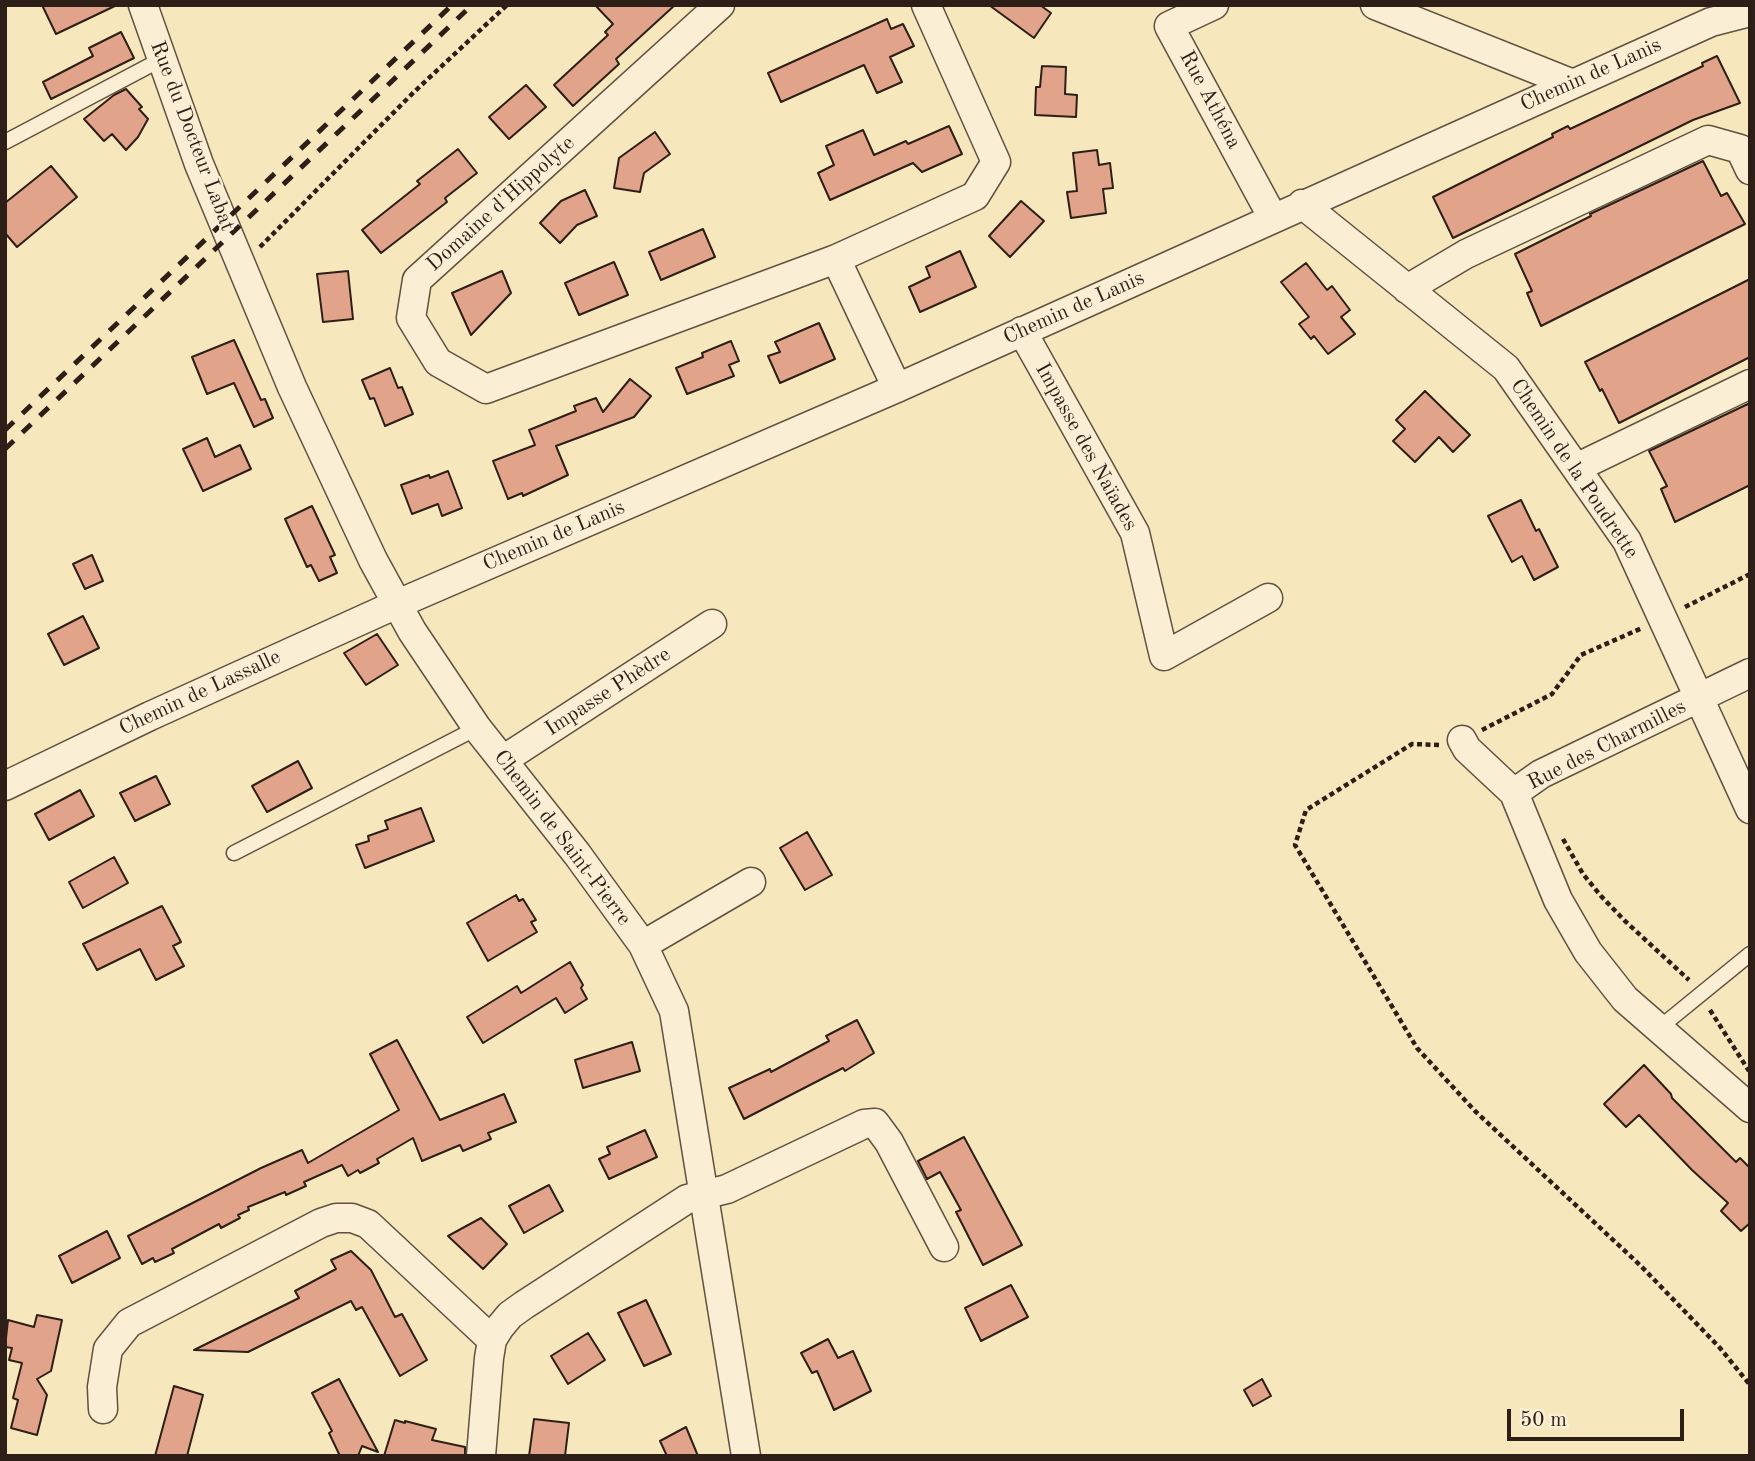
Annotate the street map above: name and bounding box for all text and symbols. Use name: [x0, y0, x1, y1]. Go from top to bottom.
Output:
street label: Chemin de Lanis: [1517, 33, 1665, 117]
street label: Rue du Docteur Labat: [144, 37, 240, 235]
street label: Rue Athéna: [1174, 46, 1246, 154]
street label: Domaine d'Hippolyte: [422, 131, 580, 277]
street label: Chemin de Lanis: [1000, 266, 1148, 350]
street label: Impasse des Naïades: [1029, 359, 1143, 535]
street label: Chemin de la Poudrette: [1504, 374, 1644, 564]
street label: Chemin de Lanis: [479, 495, 629, 577]
street label: Impasse Phèdre: [541, 642, 675, 742]
street label: Chemin de Lassalle: [115, 645, 285, 741]
street label: Rue des Charmilles: [1524, 694, 1690, 796]
street label: Chemin de Saint-Pierre: [488, 745, 636, 931]
scale bar: [1510, 1394, 1687, 1438]
text: 50 m: [1520, 1410, 1567, 1431]

